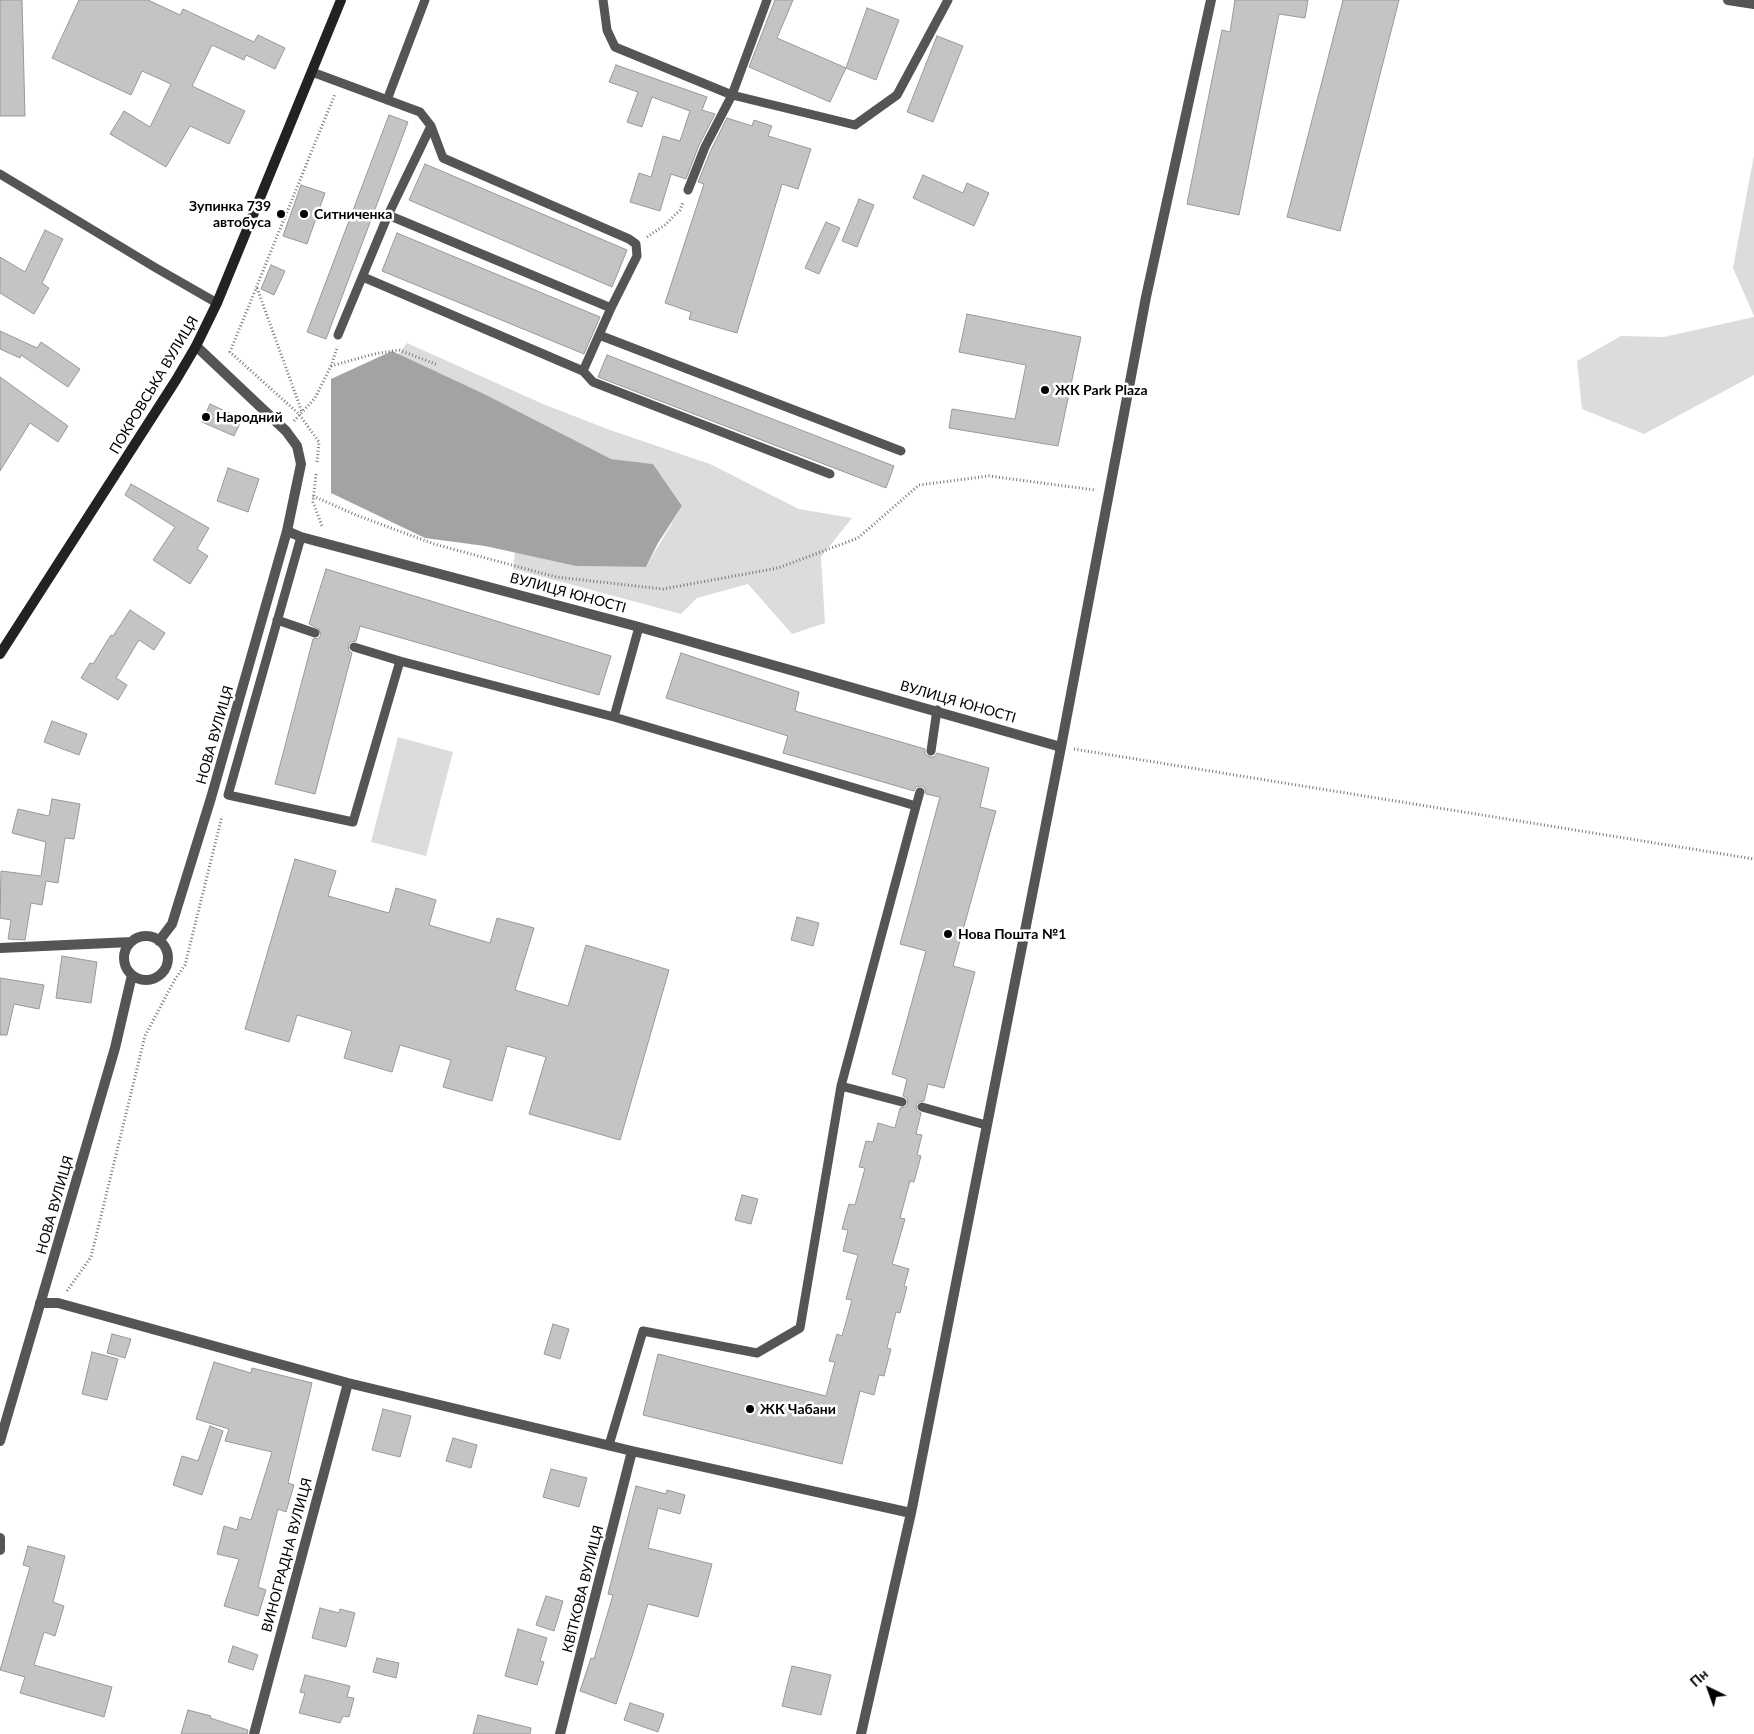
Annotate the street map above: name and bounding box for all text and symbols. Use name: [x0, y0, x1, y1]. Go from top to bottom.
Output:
place label: Зупинка 739 автобуса: [189, 198, 271, 230]
place label: Ситниченка: [314, 206, 392, 222]
marker: Зупинка 739 автобуса: [275, 208, 287, 220]
marker: Ситниченка: [298, 208, 310, 220]
street label: ПОКРОВСЬКА ВУЛИЦЯ: [106, 313, 202, 457]
place label: ЖК Park Plaza: [1055, 382, 1148, 398]
marker: ЖК Park Plaza: [1039, 384, 1051, 396]
place label: Народний: [216, 409, 283, 425]
marker: Народний: [200, 411, 212, 423]
street label: ВУЛИЦЯ ЮНОСТІ: [508, 569, 628, 617]
street label: ВУЛИЦЯ ЮНОСТІ: [898, 677, 1018, 727]
street label: НОВА ВУЛИЦЯ: [193, 684, 237, 786]
place label: Нова Пошта №1: [958, 926, 1066, 942]
marker: Нова Пошта №1: [942, 928, 954, 940]
street label: НОВА ВУЛИЦЯ: [33, 1154, 77, 1256]
place label: ЖК Чабани: [760, 1401, 836, 1417]
marker: ЖК Чабани: [744, 1403, 756, 1415]
street label: ВИНОГРАДНА ВУЛИЦЯ: [258, 1476, 316, 1634]
street label: КВІТКОВА ВУЛИЦЯ: [559, 1524, 607, 1654]
north arrow: [1684, 1664, 1734, 1714]
text: Пн: [1686, 1665, 1711, 1690]

